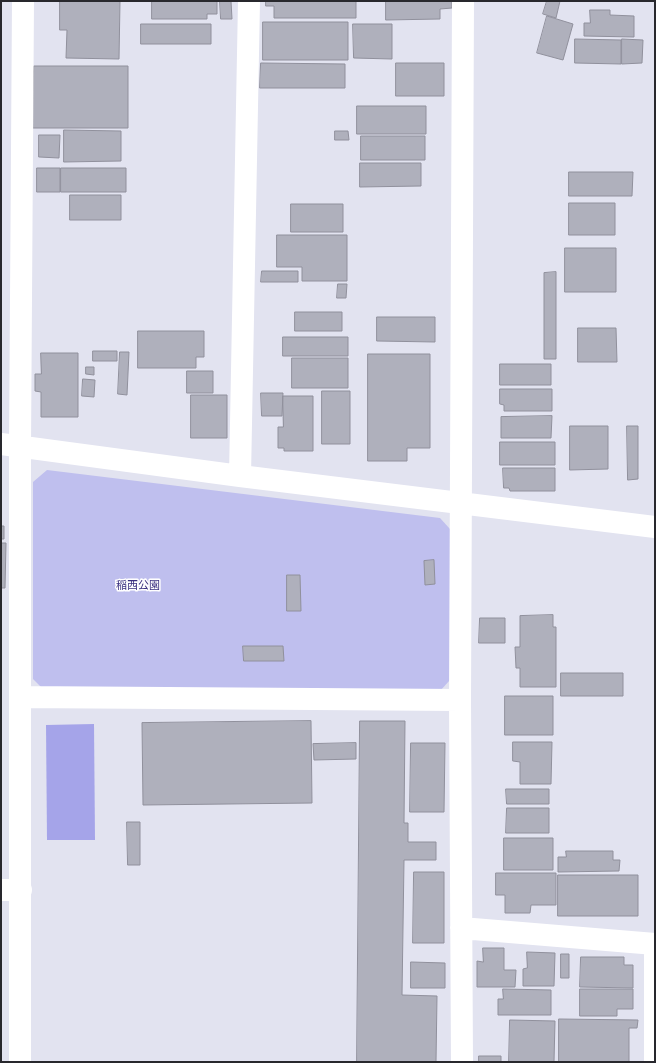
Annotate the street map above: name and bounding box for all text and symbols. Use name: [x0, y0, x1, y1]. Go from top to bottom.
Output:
park label: 稲西公園: [116, 579, 160, 593]

